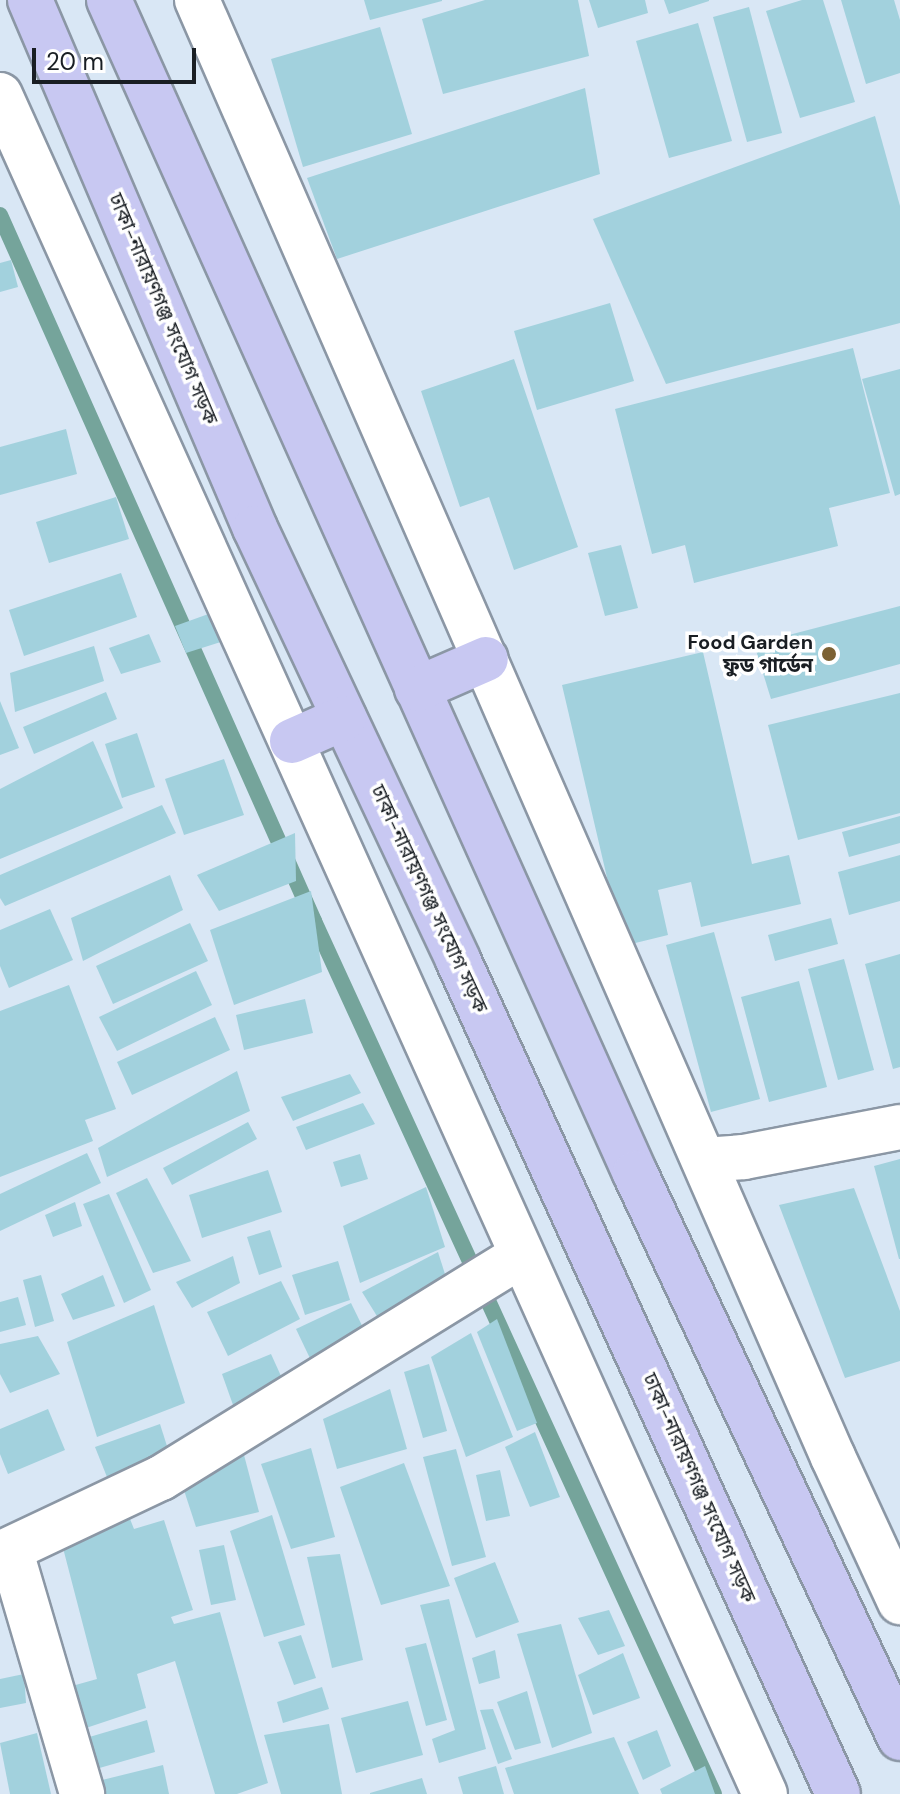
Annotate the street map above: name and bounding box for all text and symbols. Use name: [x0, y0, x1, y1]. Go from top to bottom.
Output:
scale bar: [36, 32, 200, 82]
text: 20 m: [46, 46, 104, 77]
street label: ঢাকা-নারায়ণগঞ্জ সংযোগ সড়ক: [103, 190, 223, 428]
place label: Food Garden ফুড গার্ডেন: [687, 630, 813, 677]
marker: Food Garden ফুড গার্ডেন: [820, 645, 838, 663]
street label: ঢাকা-নারায়ণগঞ্জ সংযোগ সড়ক: [366, 781, 492, 1017]
street label: ঢাকা-নারায়ণগঞ্জ সংযোগ সড়ক: [637, 1369, 761, 1607]

